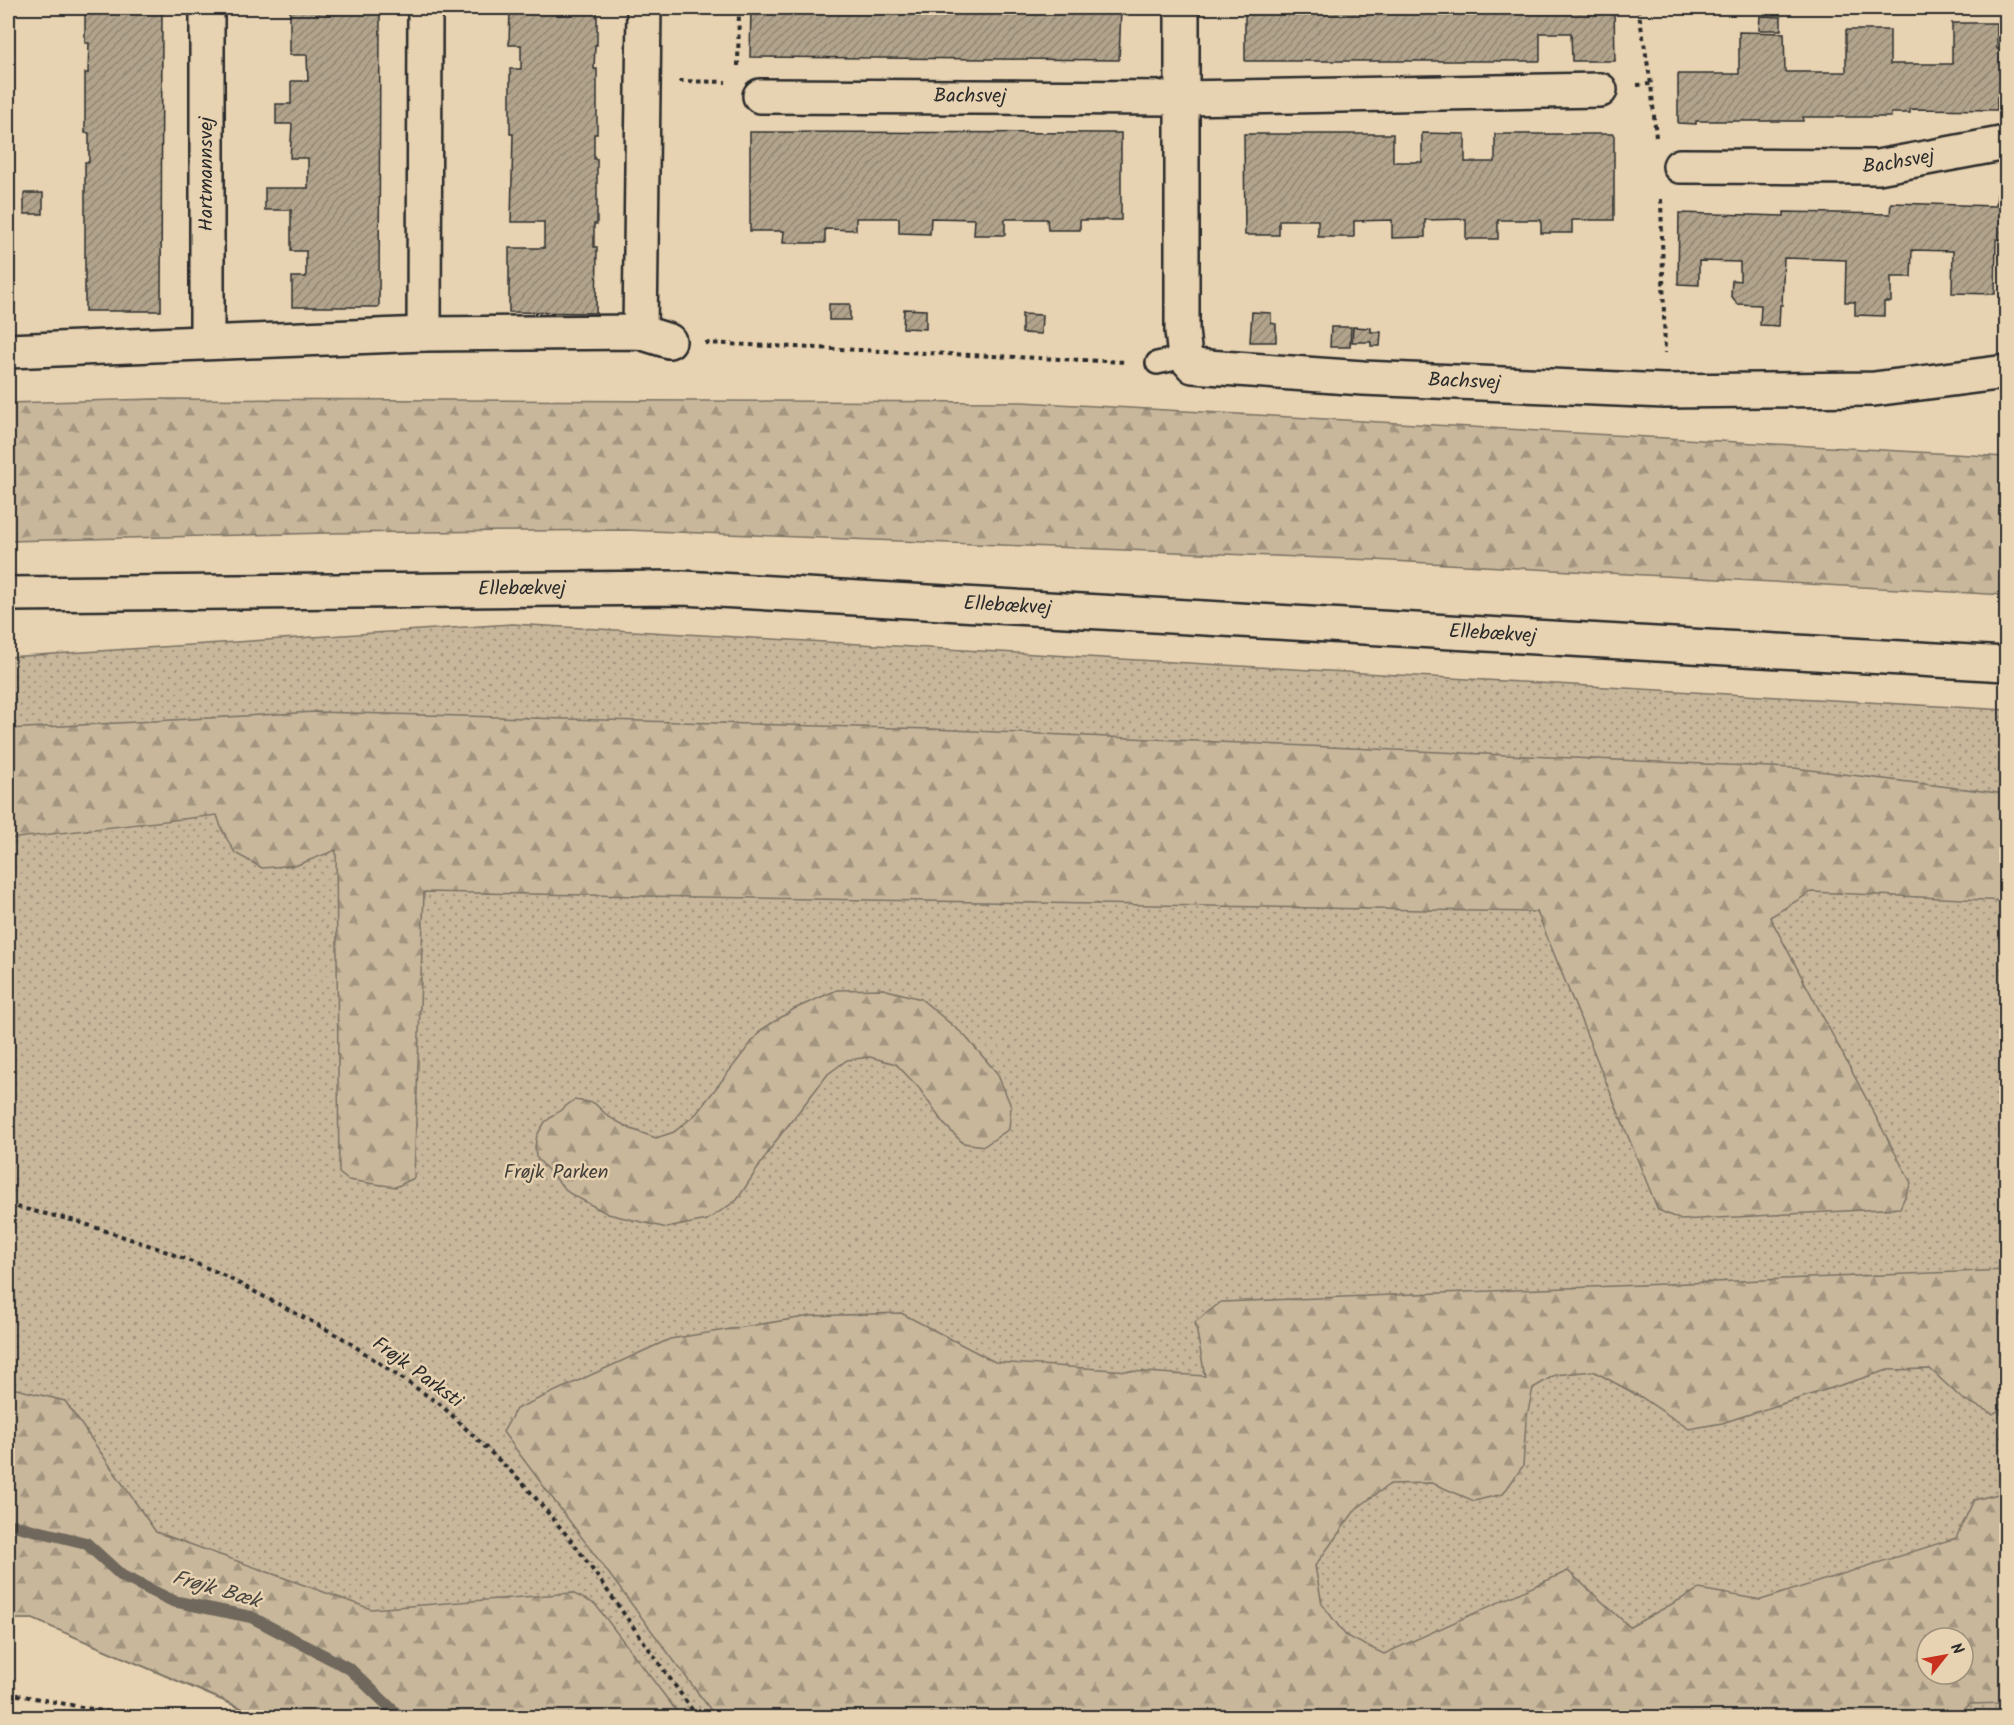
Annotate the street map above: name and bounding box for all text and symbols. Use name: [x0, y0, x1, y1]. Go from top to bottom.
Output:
street label: Bachsvej: [933, 81, 1007, 113]
street label: Hartmannsvej: [191, 116, 223, 231]
street label: Bachsvej: [1862, 141, 1938, 183]
street label: Bachsvej: [1427, 365, 1502, 400]
street label: Ellebækvej: [478, 573, 567, 606]
street label: Ellebækvej: [963, 588, 1053, 625]
street label: Ellebækvej: [1448, 616, 1538, 653]
park label: Frøjk Parken: [504, 1157, 608, 1189]
street label: Frøjk Parksti: [365, 1329, 470, 1418]
water label: Frøjk Bæk: [168, 1562, 267, 1619]
north arrow: [1915, 1626, 1975, 1686]
text: N: [1943, 1638, 1970, 1660]

